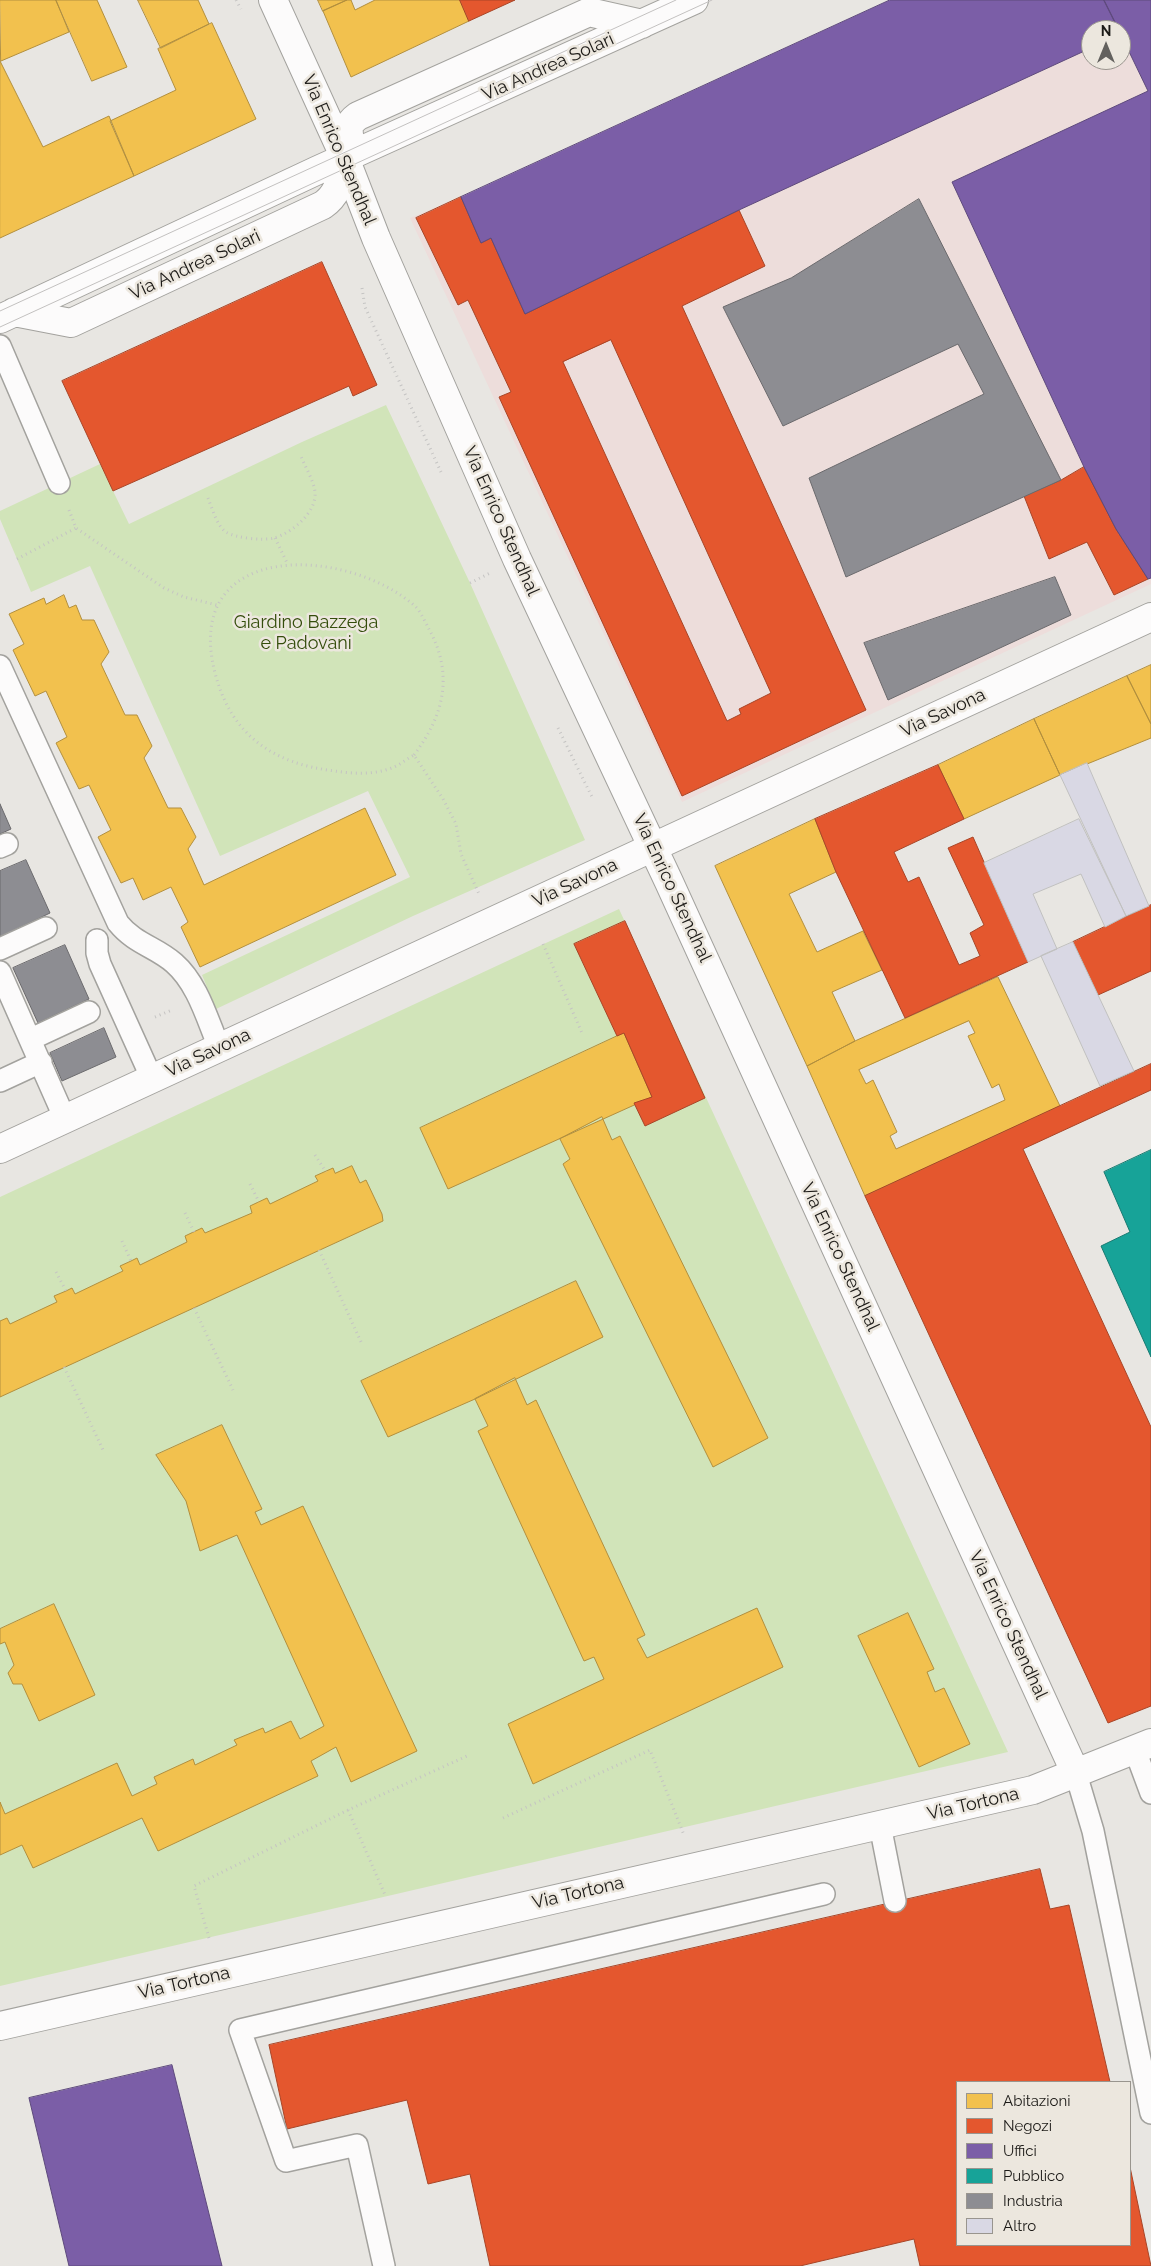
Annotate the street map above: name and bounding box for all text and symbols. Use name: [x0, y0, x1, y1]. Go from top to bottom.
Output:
north arrow: [1081, 20, 1131, 70]
text: N: [1101, 23, 1111, 39]
street label: Via Andrea Solari: [479, 28, 617, 106]
street label: Via Enrico Stendhal: [298, 72, 380, 228]
street label: Via Andrea Solari: [126, 225, 264, 305]
street label: Via Enrico Stendhal: [458, 443, 544, 599]
park label: Giardino Bazzega e Padovani: [234, 612, 378, 654]
street label: Via Savona: [897, 684, 989, 742]
street label: Via Enrico Stendhal: [628, 810, 716, 966]
street label: Via Savona: [529, 854, 621, 912]
street label: Via Savona: [162, 1024, 254, 1082]
street label: Via Enrico Stendhal: [796, 1179, 884, 1335]
street label: Via Enrico Stendhal: [964, 1547, 1052, 1703]
street label: Via Tortona: [925, 1783, 1021, 1825]
street label: Via Tortona: [530, 1872, 626, 1914]
street label: Via Tortona: [136, 1962, 232, 2004]
legend: [956, 2081, 1131, 2246]
text: Abitazioni: [1003, 2092, 1070, 2110]
text: Negozi: [1003, 2117, 1052, 2135]
text: Uffici: [1003, 2142, 1037, 2160]
text: Pubblico: [1003, 2167, 1064, 2185]
text: Industria: [1003, 2192, 1063, 2210]
text: Altro: [1003, 2217, 1036, 2235]

